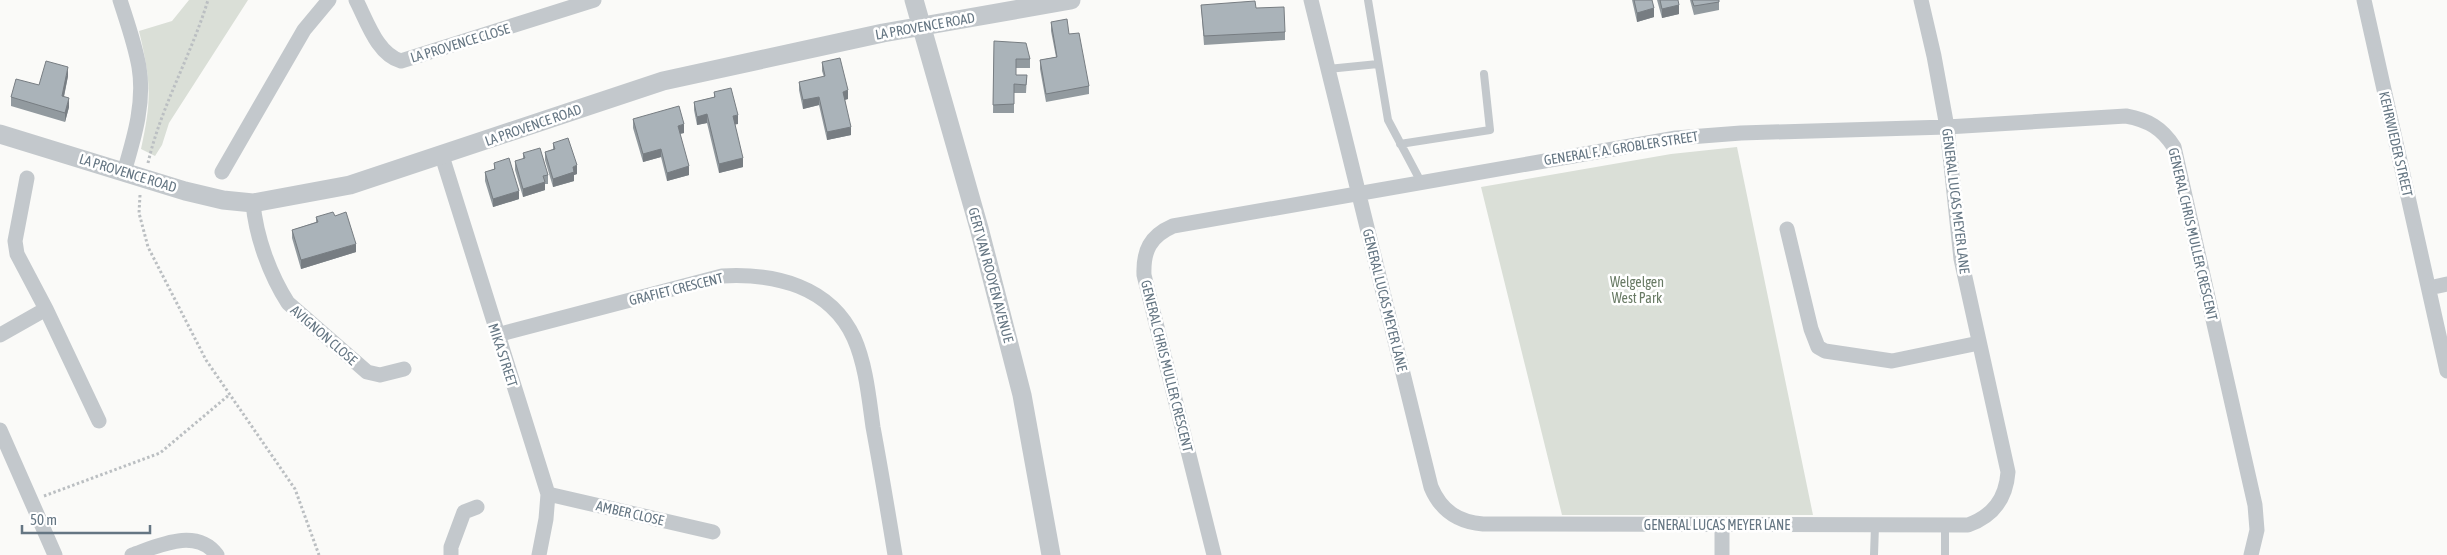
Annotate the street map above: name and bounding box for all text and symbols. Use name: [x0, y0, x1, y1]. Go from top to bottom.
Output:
street label: LA PROVENCE ROAD: [874, 9, 976, 43]
street label: LA PROVENCE CLOSE: [409, 20, 511, 66]
street label: KEHRWIEDER STREET: [2376, 90, 2416, 198]
street label: LA PROVENCE ROAD: [483, 101, 583, 149]
street label: GENERAL LUCAS MEYER LANE: [1939, 127, 1973, 275]
street label: GENERAL F. A. GROBLER STREET: [1543, 128, 1699, 168]
street label: GENERAL CHRIS MULLER CRESCENT: [2165, 146, 2221, 322]
street label: LA PROVENCE ROAD: [77, 151, 179, 195]
street label: GERT VAN ROOYEN AVENUE: [965, 206, 1017, 344]
street label: GENERAL LUCAS MEYER LANE: [1360, 227, 1410, 373]
street label: GRAFIET CRESCENT: [627, 270, 725, 308]
park label: Welgelgen West Park: [1610, 274, 1664, 306]
street label: GENERAL CHRIS MULLER CRESCENT: [1138, 278, 1196, 454]
street label: AVIGNON CLOSE: [288, 302, 360, 368]
street label: MIKA STREET: [485, 321, 521, 389]
street label: AMBER CLOSE: [594, 497, 666, 529]
scale bar: [22, 502, 150, 534]
text: 50 m: [30, 511, 57, 528]
street label: GENERAL LUCAS MEYER LANE: [1644, 517, 1790, 533]

